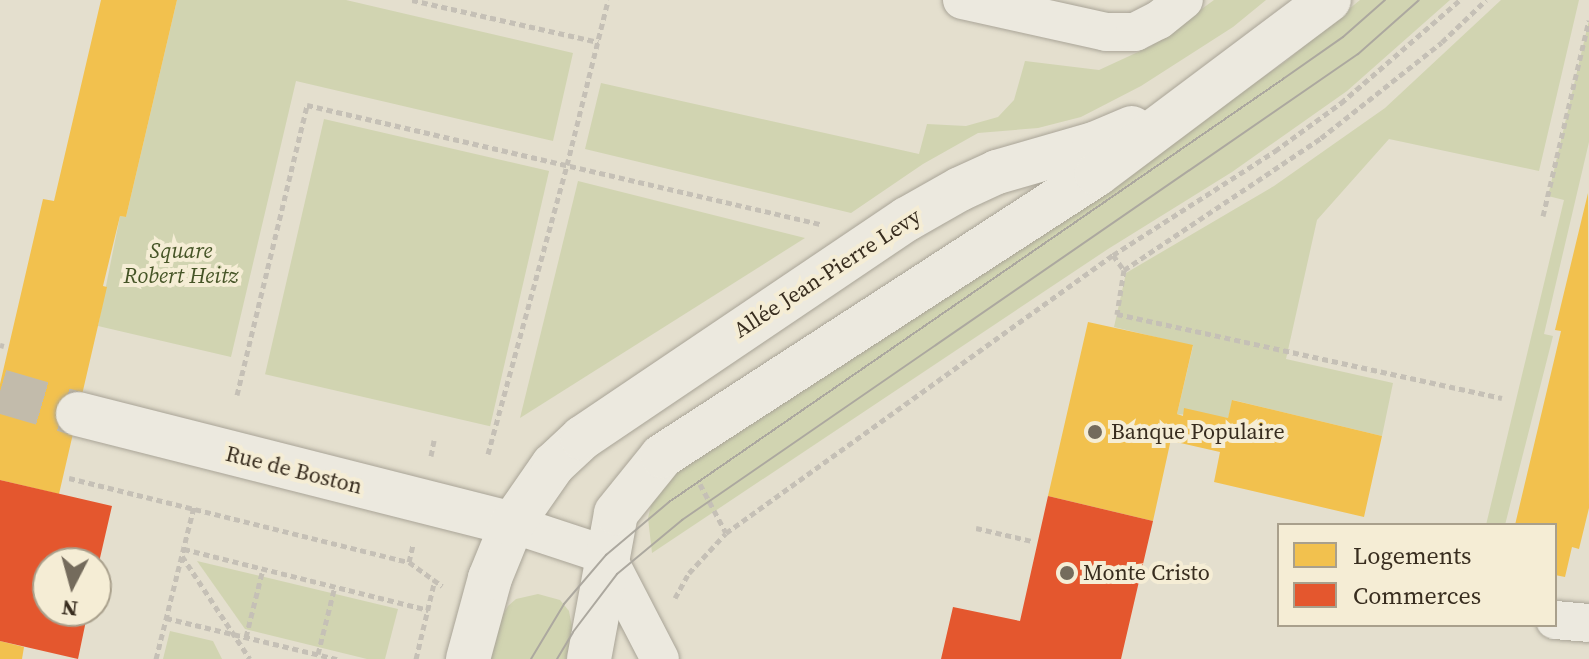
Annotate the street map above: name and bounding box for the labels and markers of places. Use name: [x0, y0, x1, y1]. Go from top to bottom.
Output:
place label: Banque Populaire: [1111, 419, 1285, 445]
marker: Banque Populaire: [1086, 423, 1104, 441]
place label: Monte Cristo: [1083, 560, 1210, 586]
marker: Monte Cristo: [1058, 564, 1076, 582]

